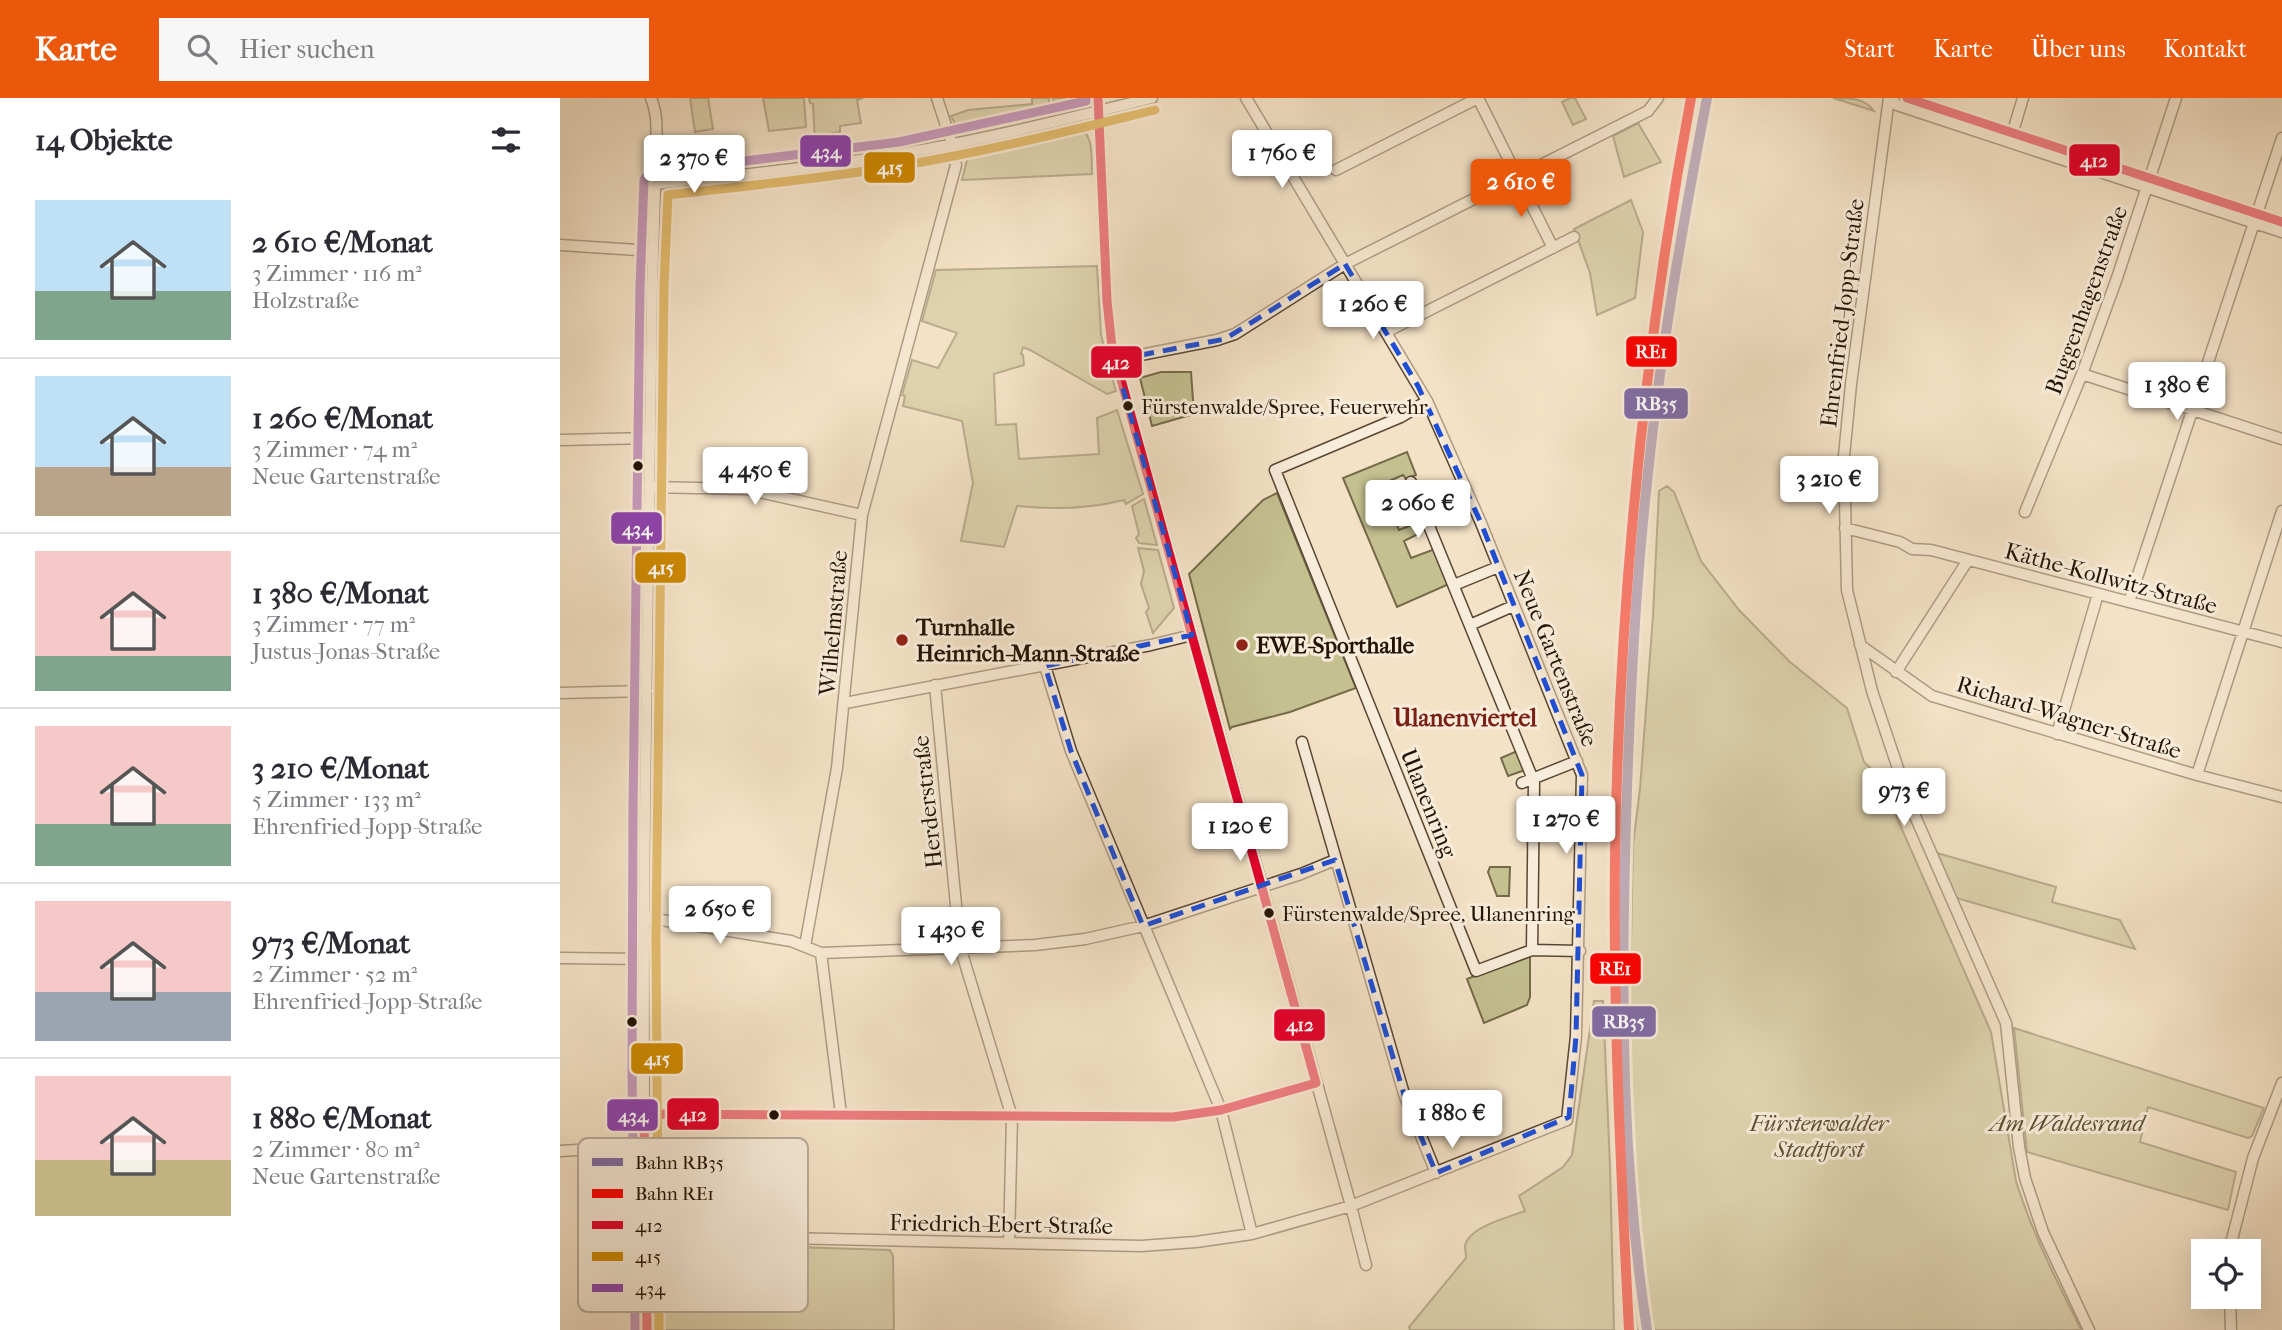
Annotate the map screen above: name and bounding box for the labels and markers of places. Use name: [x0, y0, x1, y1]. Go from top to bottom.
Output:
pin: 1 760 €: [1217, 130, 1347, 190]
pin: 2 370 €: [629, 136, 759, 195]
pin: 2 610 €: [1456, 159, 1586, 219]
pin: 1 260 €: [1308, 282, 1438, 341]
pin: 1 380 €: [2112, 362, 2242, 422]
place label: Fürstenwalde/Spree, Feuerwehr: [1141, 395, 1428, 419]
marker: Fürstenwalde/Spree, Feuerwehr: [1121, 399, 1135, 413]
pin: 4 450 €: [690, 448, 820, 507]
pin: 3 210 €: [1764, 456, 1894, 516]
unlabelled marker: [631, 459, 645, 473]
pin: 2 060 €: [1353, 480, 1483, 540]
place label: Turnhalle Heinrich-Mann-Straße: [915, 614, 1140, 667]
marker: Turnhalle Heinrich-Mann-Straße: [894, 632, 910, 648]
place label: EWE-Sporthalle: [1256, 632, 1415, 659]
marker: EWE-Sporthalle: [1234, 637, 1250, 653]
pin: 973 €: [1855, 768, 1953, 828]
pin: 1 270 €: [1501, 796, 1631, 856]
pin: 1 120 €: [1175, 804, 1305, 863]
pin: 2 650 €: [655, 886, 785, 946]
place label: Fürstenwalde/Spree, Ulanenring: [1282, 902, 1576, 926]
marker: Fürstenwalde/Spree, Ulanenring: [1262, 906, 1276, 920]
pin: 1 430 €: [886, 908, 1016, 967]
unlabelled marker: [625, 1015, 639, 1029]
pin: 1 880 €: [1387, 1090, 1517, 1150]
unlabelled marker: [767, 1108, 781, 1122]

